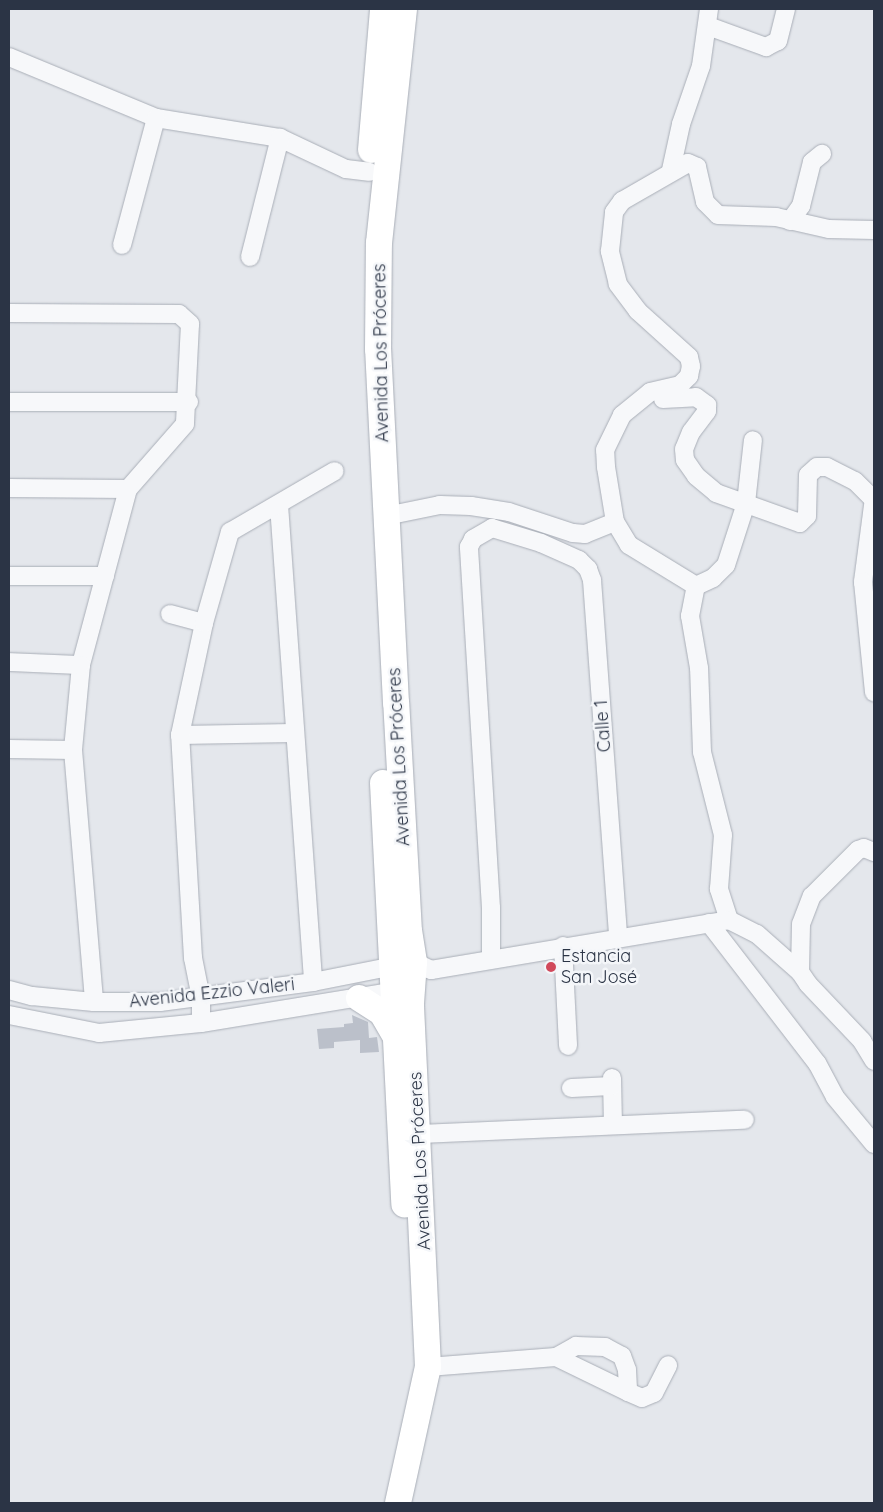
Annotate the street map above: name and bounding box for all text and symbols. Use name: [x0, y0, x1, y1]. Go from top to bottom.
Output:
street label: Avenida Los Próceres: [369, 263, 393, 443]
street label: Avenida Los Próceres: [384, 667, 414, 847]
street label: Calle 1: [590, 699, 616, 753]
place label: Estancia San José: [561, 946, 637, 989]
marker: Estancia San José: [545, 961, 557, 973]
street label: Avenida Ezzio Valeri: [128, 974, 296, 1012]
street label: Avenida Los Próceres: [405, 1071, 435, 1251]

